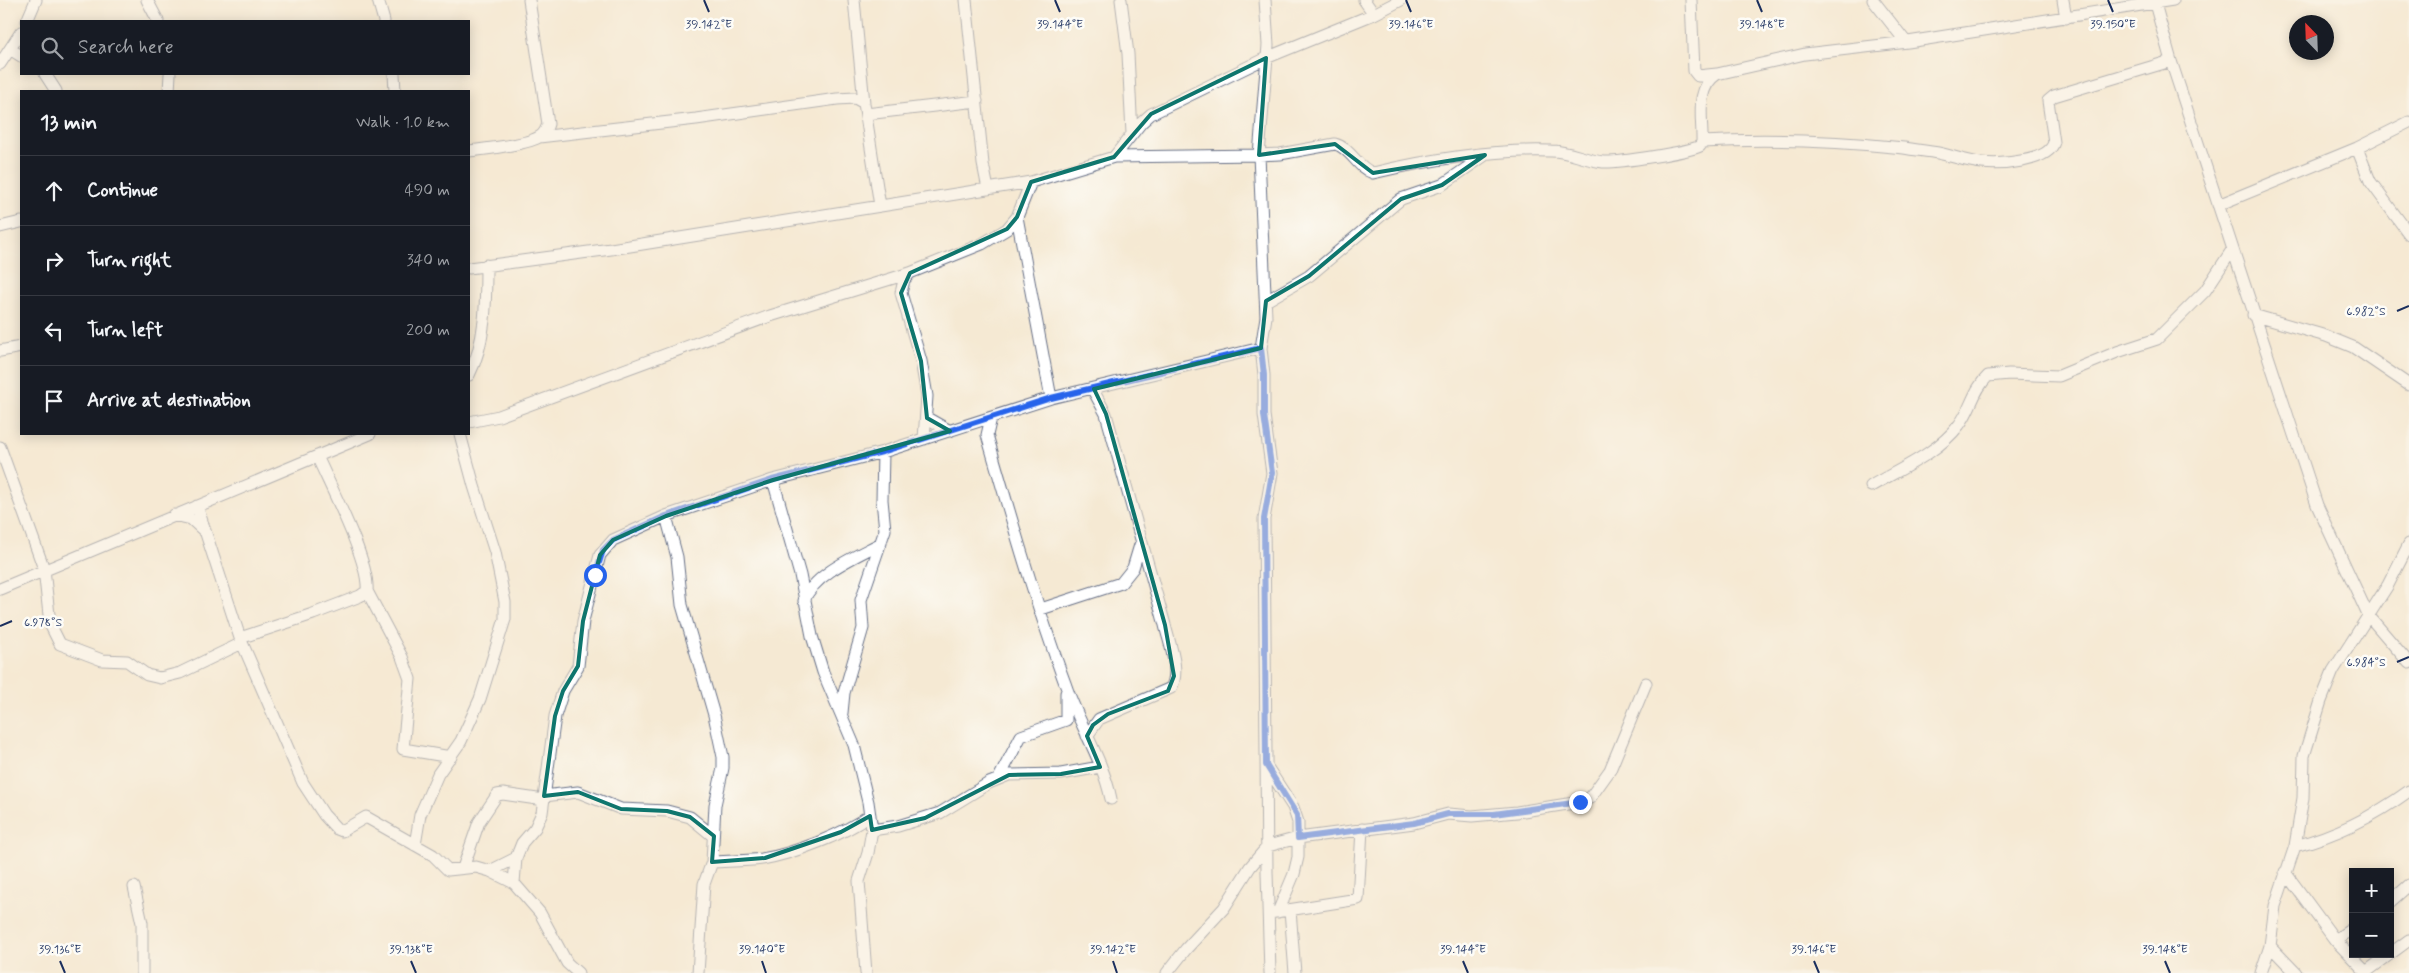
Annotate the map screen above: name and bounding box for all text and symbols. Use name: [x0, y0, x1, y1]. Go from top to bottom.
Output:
north arrow: [2289, 15, 2334, 60]
text: 39.142°E: [686, 17, 732, 33]
text: 39.144°E: [1037, 17, 1083, 33]
text: 39.146°E: [1389, 17, 1433, 33]
text: 39.148°E: [1739, 17, 1785, 33]
text: 39.150°E: [2090, 17, 2136, 33]
search box: [20, 20, 470, 75]
icon: search: [38, 34, 66, 62]
text: Search here: [78, 35, 174, 60]
text: 13 min: [40, 109, 97, 137]
text: Walk · 1.0 km: [356, 112, 450, 133]
icon: ahead: [40, 177, 68, 205]
text: Continue: [87, 178, 158, 203]
text: 490 m: [404, 180, 450, 201]
icon: right: [40, 247, 68, 275]
text: Turn right: [87, 248, 171, 273]
text: 340 m: [406, 250, 450, 271]
text: 6.982°S: [2346, 304, 2386, 320]
icon: left: [40, 317, 68, 345]
text: Turn left: [87, 318, 163, 343]
text: 200 m: [406, 320, 450, 341]
icon: arrive: [40, 387, 68, 415]
text: Arrive at destination: [87, 388, 251, 413]
route start: [584, 564, 607, 587]
text: 6.978°S: [24, 615, 62, 631]
text: 6.984°S: [2346, 655, 2386, 671]
route end: [1569, 791, 1592, 814]
map controls: [2349, 868, 2394, 958]
button: +: [2349, 868, 2394, 913]
button: −: [2349, 913, 2394, 958]
text: 39.136°E: [39, 942, 81, 958]
text: 39.138°E: [389, 942, 433, 958]
text: 39.140°E: [739, 942, 785, 958]
text: 39.142°E: [1090, 942, 1136, 958]
text: 39.144°E: [1440, 942, 1486, 958]
text: 39.146°E: [1792, 942, 1836, 958]
text: 39.148°E: [2142, 942, 2188, 958]

